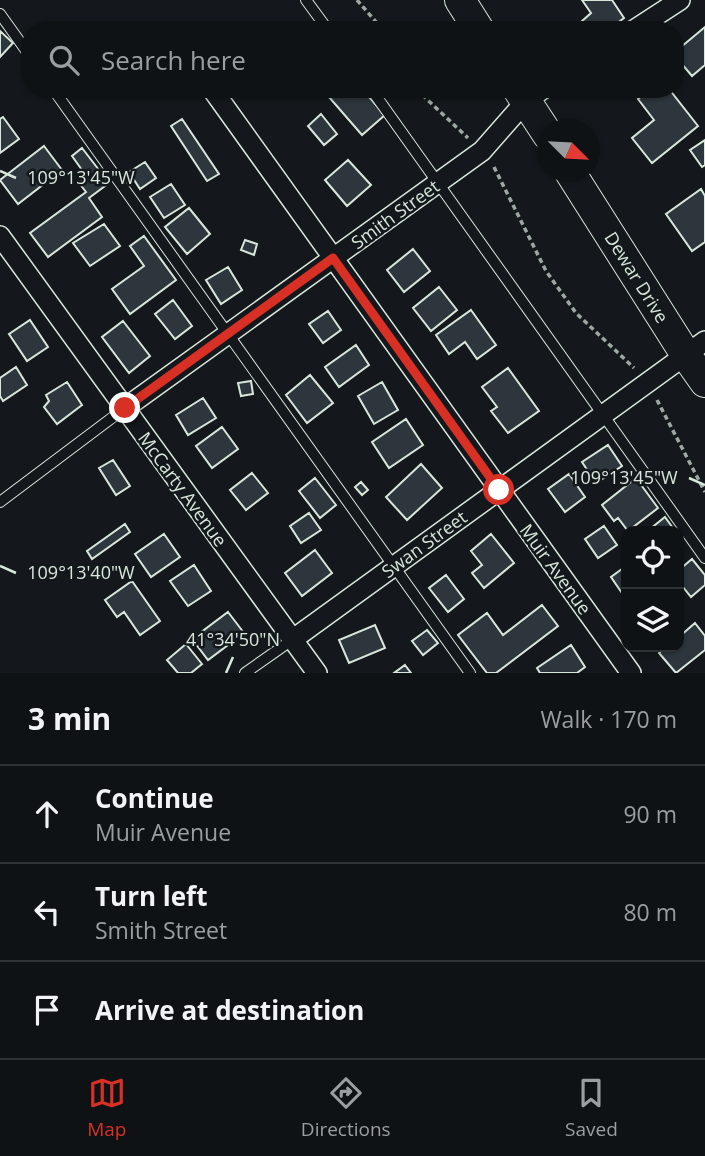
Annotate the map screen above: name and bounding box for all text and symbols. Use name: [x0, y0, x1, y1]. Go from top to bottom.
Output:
search box: [21, 21, 684, 98]
icon: search: [45, 41, 83, 79]
text: Search here: [101, 42, 246, 78]
north arrow: [537, 119, 600, 182]
text: 109°13'45"W: [27, 165, 135, 189]
street label: Smith Street: [346, 174, 444, 254]
street label: Dewar Drive: [599, 227, 675, 327]
route end: [109, 392, 140, 423]
street label: McCarty Avenue: [133, 427, 233, 551]
text: 109°13'45"W: [570, 465, 678, 489]
route start: [483, 474, 514, 505]
street label: Swan Street: [377, 505, 471, 583]
street label: Muir Avenue: [515, 519, 597, 619]
map controls: [621, 526, 684, 652]
button: locate: [621, 526, 684, 589]
text: 109°13'40"W: [27, 560, 135, 584]
button: layers: [621, 589, 684, 652]
text: 41°34'50"N: [186, 627, 280, 651]
text: 3 min: [28, 698, 111, 739]
text: Walk · 170 m: [540, 703, 677, 735]
text: Continue: [95, 780, 214, 816]
icon: ahead: [28, 795, 66, 833]
text: 90 m: [623, 798, 677, 830]
text: Muir Avenue: [95, 816, 231, 848]
text: Turn left: [95, 878, 207, 914]
icon: left: [28, 893, 66, 931]
text: 80 m: [623, 896, 677, 928]
text: Smith Street: [95, 914, 227, 946]
icon: arrive: [28, 991, 66, 1029]
text: Arrive at destination: [95, 992, 364, 1028]
tab: Map: [87, 1074, 126, 1142]
tab: Directions: [301, 1074, 391, 1142]
tab: Saved: [565, 1074, 618, 1142]

